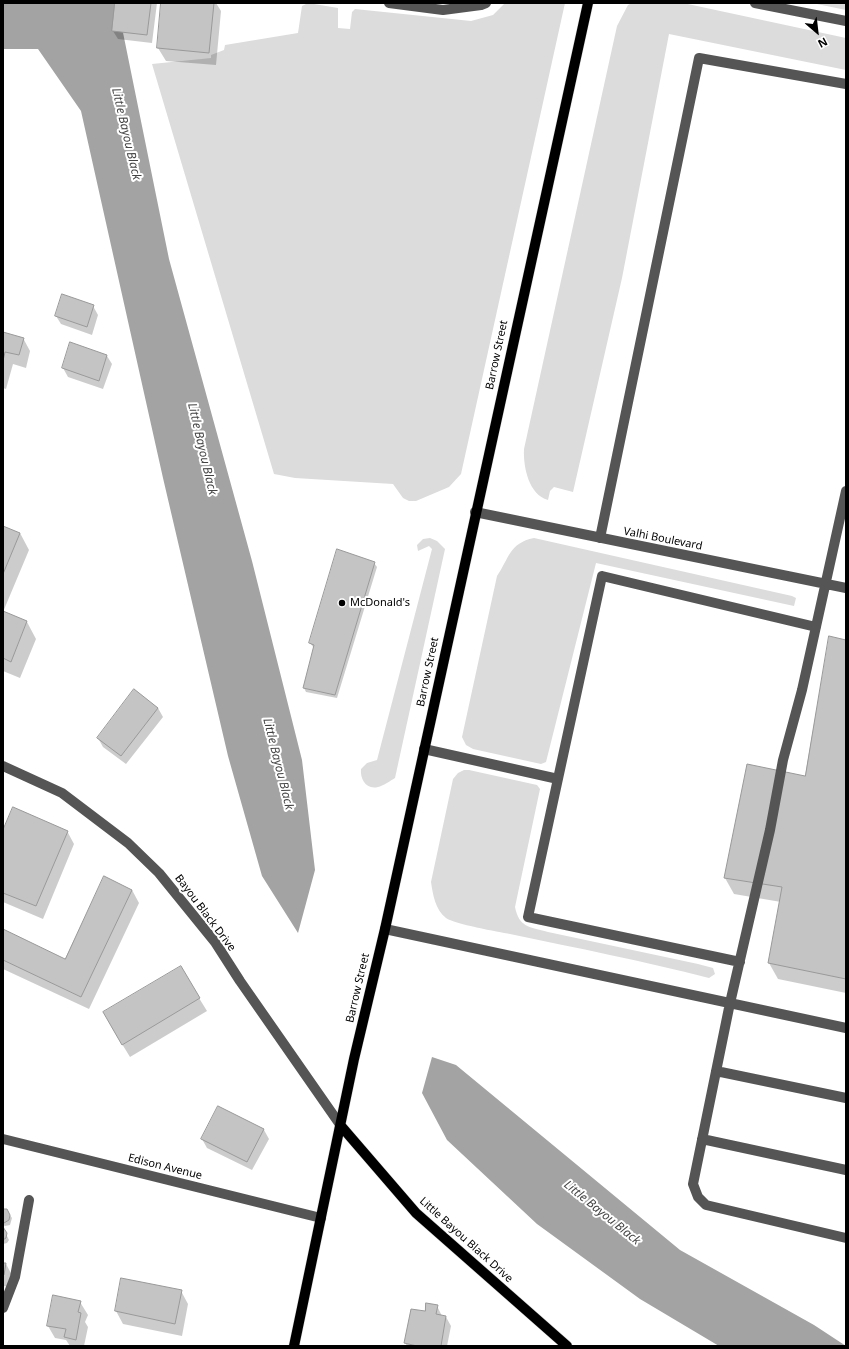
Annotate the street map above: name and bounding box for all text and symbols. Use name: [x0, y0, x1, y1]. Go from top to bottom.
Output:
north arrow: [797, 12, 837, 52]
text: N: [815, 34, 830, 52]
water label: Little Bayou Black: [108, 87, 144, 181]
street label: Barrow Street: [483, 319, 511, 391]
water label: Little Bayou Black: [184, 402, 220, 496]
street label: Valhi Boulevard: [622, 525, 704, 553]
place label: McDonald's: [350, 596, 410, 610]
marker: McDonald's: [337, 598, 347, 608]
street label: Barrow Street: [414, 636, 442, 708]
water label: Little Bayou Black: [260, 717, 296, 811]
street label: Bayou Black Drive: [172, 872, 238, 954]
street label: Barrow Street: [344, 952, 372, 1024]
street label: Edison Avenue: [127, 1151, 203, 1183]
water label: Little Bayou Black: [561, 1178, 643, 1248]
street label: Little Bayou Black Drive: [417, 1195, 515, 1285]

